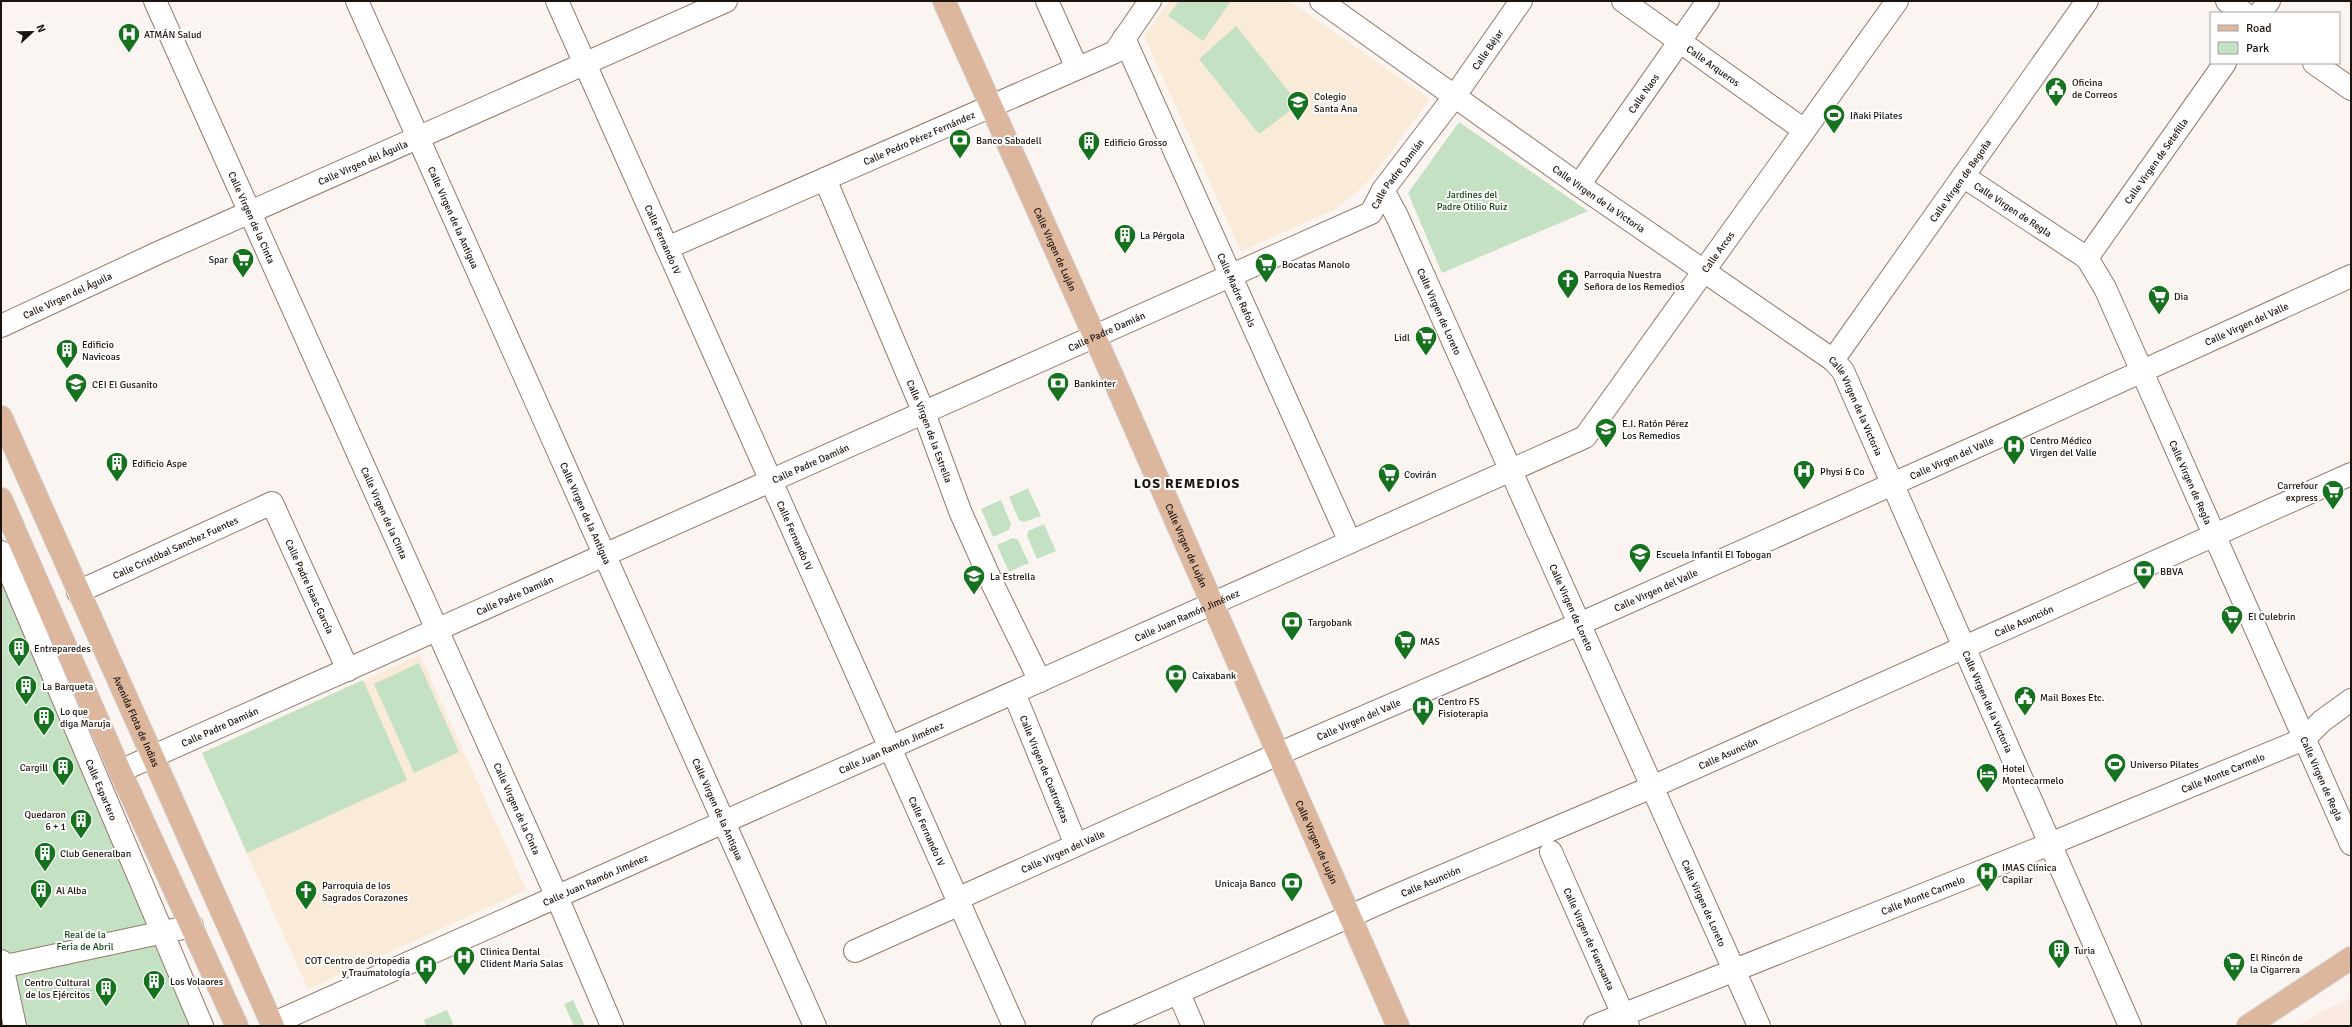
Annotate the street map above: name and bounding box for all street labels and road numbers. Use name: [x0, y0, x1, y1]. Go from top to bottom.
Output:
street label: Calle Béjar: [1470, 27, 1507, 72]
street label: Calle Arqueros: [1684, 43, 1742, 90]
street label: Calle Naos: [1626, 71, 1662, 116]
street label: Calle Pedro Pérez Fernández: [862, 109, 978, 168]
street label: Calle Virgen de Setefilla: [2122, 116, 2191, 207]
street label: Calle Padre Damián: [1369, 137, 1427, 211]
street label: Calle Virgen de Begoña: [1927, 137, 1994, 225]
street label: Calle Virgen del Águila: [316, 138, 410, 188]
street label: Calle Virgen de la Victoria: [1550, 163, 1647, 236]
street label: Calle Virgen de la Antigua: [425, 165, 481, 271]
street label: Calle Virgen de la Cinta: [225, 170, 277, 266]
street label: Calle Virgen de Regla: [1971, 180, 2054, 240]
street label: Calle Fernando IV: [642, 203, 683, 277]
street label: Calle Virgen de Luján: [1031, 206, 1078, 293]
street label: Calle Arcos: [1700, 229, 1738, 275]
street label: Calle Madre Rafols: [1214, 251, 1258, 330]
street label: Calle Virgen de Loreto: [1414, 267, 1463, 357]
street label: Calle Virgen del Águila: [21, 270, 114, 322]
street label: Calle Virgen del Valle: [2203, 300, 2291, 349]
street label: Calle Padre Damián: [1066, 310, 1147, 354]
street label: Calle Virgen de la Victoria: [1826, 354, 1884, 458]
street label: Calle Virgen de la Estrella: [904, 378, 954, 485]
street label: Calle Virgen del Valle: [1908, 435, 1996, 483]
street label: Calle Virgen de Regla: [2166, 439, 2214, 527]
street label: Calle Padre Damián: [770, 442, 851, 486]
street label: Calle Virgen de la Antigua: [557, 461, 613, 566]
street label: Calle Virgen de la Cinta: [358, 465, 410, 561]
street label: Calle Fernando IV: [774, 499, 815, 573]
street label: Calle Virgen de Luján: [1162, 502, 1209, 589]
street label: Calle Cristóbal Sanchez Fuentes: [111, 514, 241, 582]
street label: Calle Padre Isaac García: [282, 538, 336, 636]
street label: Calle Virgen de Loreto: [1546, 562, 1596, 653]
street label: Calle Virgen del Valle: [1612, 567, 1700, 615]
street label: Calle Padre Damián: [474, 574, 555, 618]
street label: Calle Juan Ramón Jiménez: [1133, 587, 1242, 645]
street label: Calle Asunción: [1993, 603, 2056, 640]
street label: Calle Virgen de la Victoria: [1959, 649, 2014, 755]
street label: Avenida Flota de Indias: [110, 674, 162, 769]
street label: Calle Virgen del Valle: [1315, 697, 1403, 744]
street label: Calle Padre Damián: [180, 705, 260, 750]
street label: Calle Virgen de Cuatrovitas: [1017, 714, 1072, 825]
street label: Calle Juan Ramón Jiménez: [837, 719, 946, 777]
street label: Calle Asunción: [1697, 735, 1760, 772]
street label: Calle Virgen de Regla: [2297, 735, 2345, 823]
street label: Calle Monte Carmelo: [2180, 751, 2267, 796]
street label: Calle Espartero: [83, 757, 119, 822]
street label: Calle Virgen de la Antigua: [689, 757, 745, 862]
street label: Calle Virgen de la Cinta: [491, 761, 542, 857]
street label: Calle Fernando IV: [905, 795, 947, 869]
street label: Calle Virgen de Luján: [1293, 799, 1340, 886]
street label: Calle Virgen del Valle: [1019, 828, 1107, 876]
street label: Calle Juan Ramón Jiménez: [541, 852, 650, 909]
street label: Calle Virgen de Loreto: [1678, 858, 1728, 949]
street label: Calle Asunción: [1399, 864, 1462, 900]
street label: Calle Monte Carmelo: [1880, 874, 1967, 918]
street label: Calle Virgen de Fuensanta: [1561, 886, 1616, 992]

